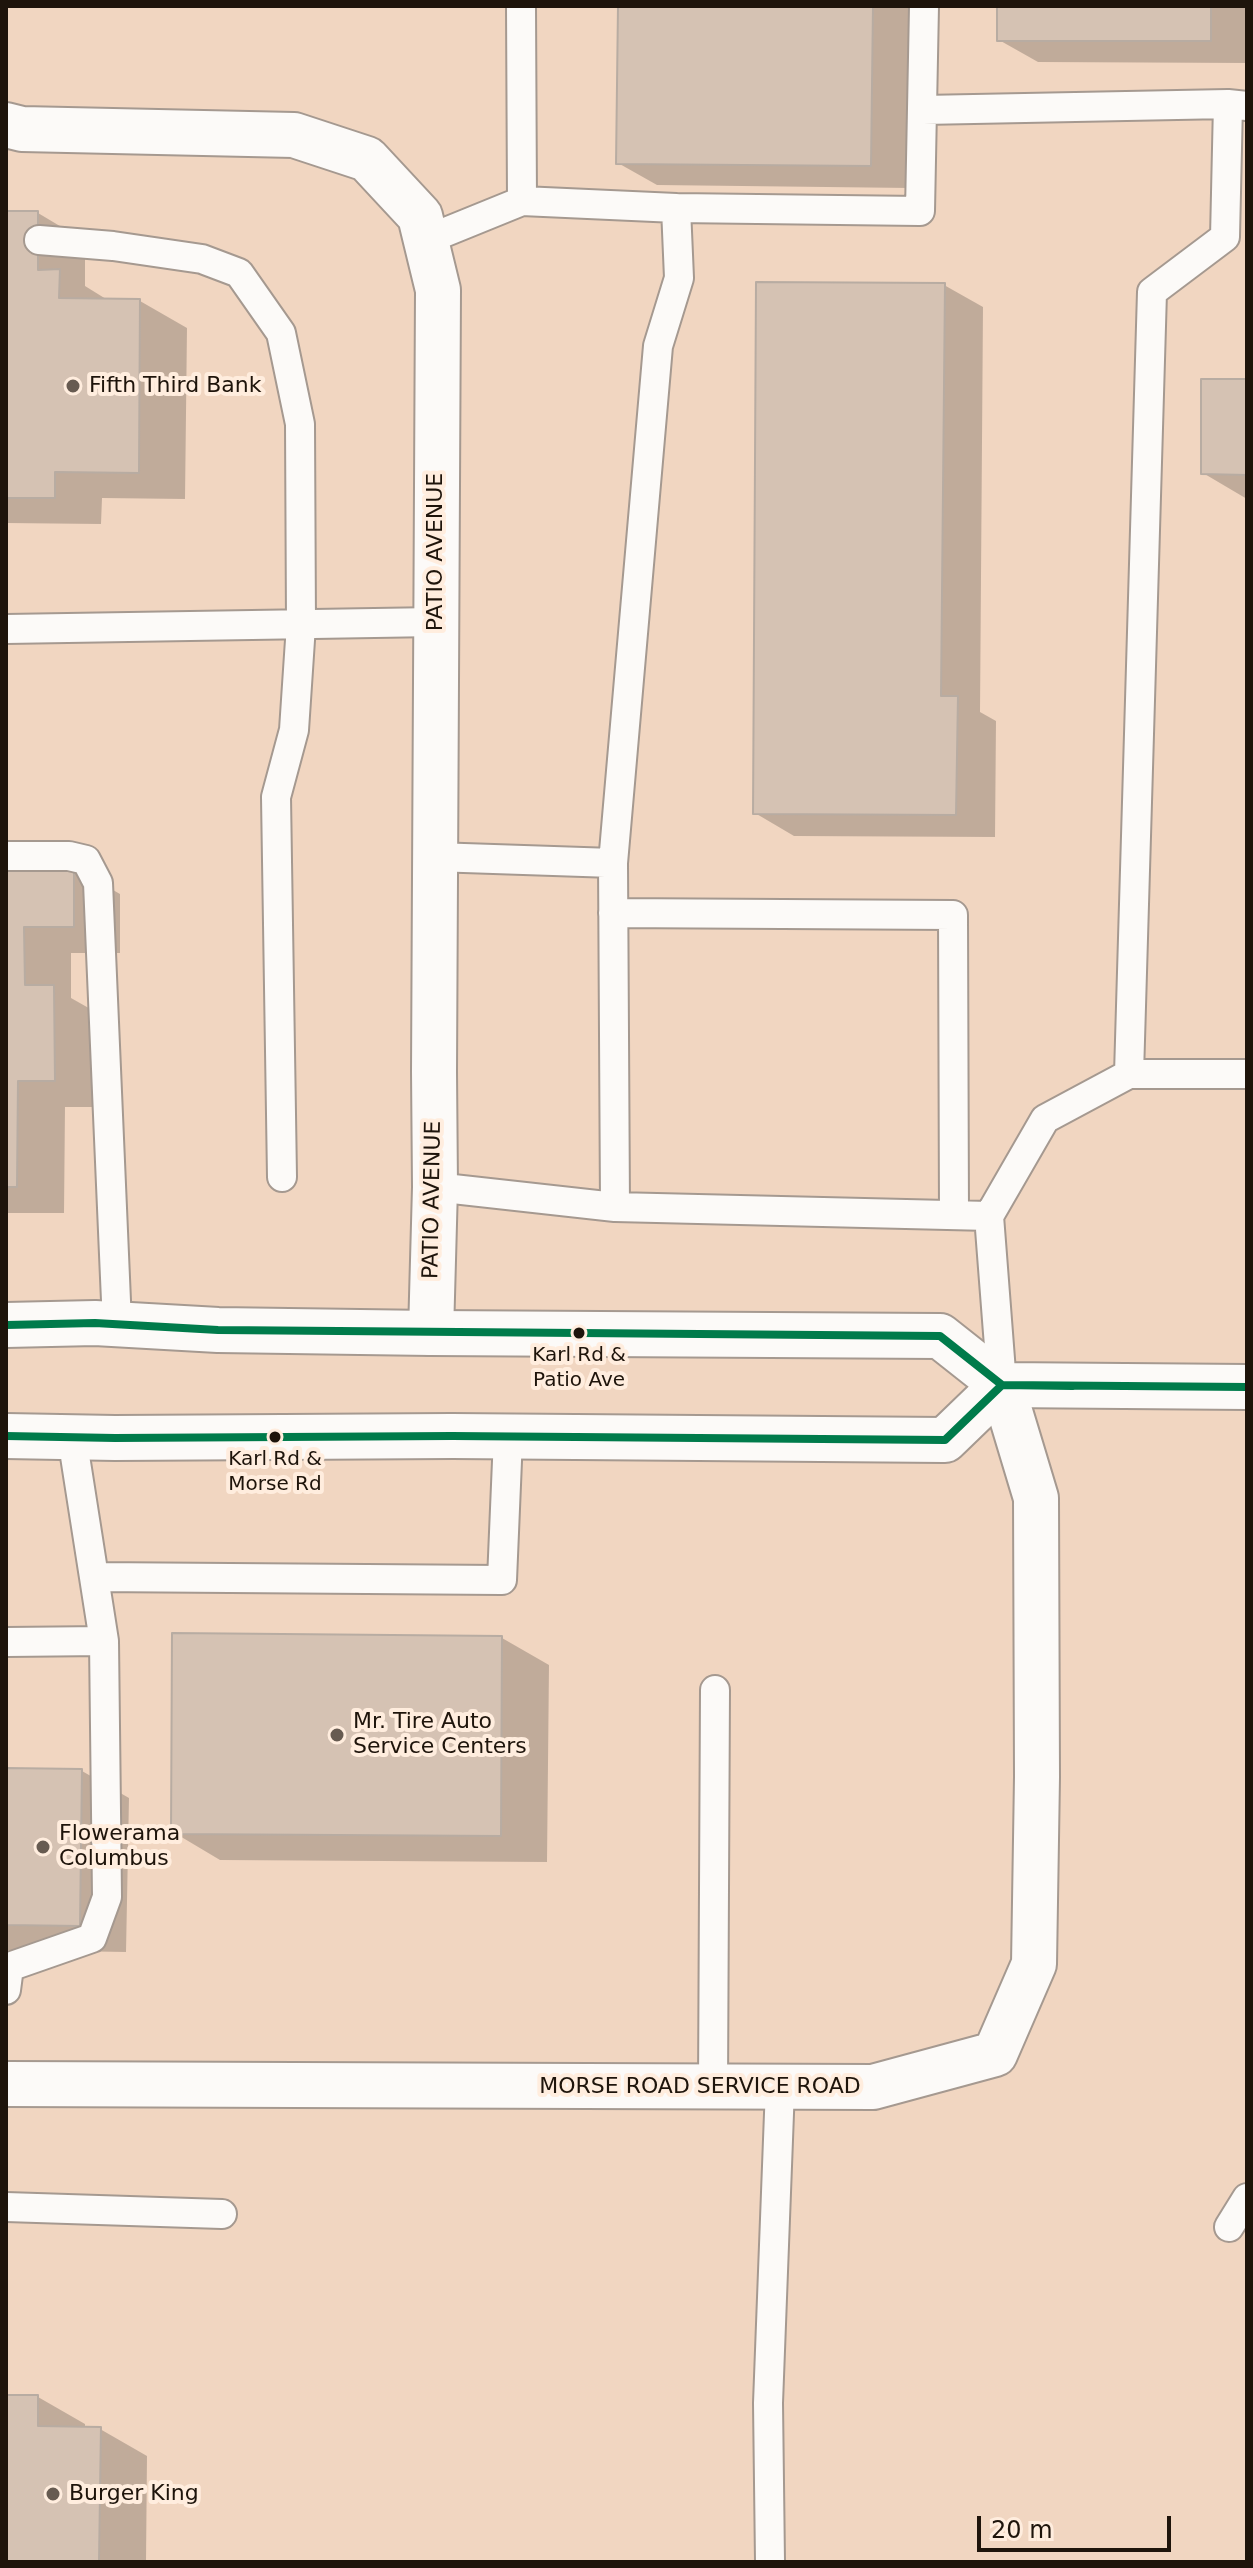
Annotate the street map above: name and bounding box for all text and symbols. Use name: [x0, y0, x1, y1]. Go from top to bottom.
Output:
place label: Fifth Third Bank: [89, 373, 261, 399]
marker: Fifth Third Bank: [64, 377, 82, 395]
street label: PATIO AVENUE: [423, 473, 449, 631]
street label: PATIO AVENUE: [418, 1121, 448, 1279]
marker: Karl Rd & Patio Ave: [571, 1325, 587, 1341]
place label: Karl Rd & Patio Ave: [532, 1344, 626, 1391]
marker: Karl Rd & Morse Rd: [267, 1429, 283, 1445]
place label: Karl Rd & Morse Rd: [228, 1448, 322, 1495]
place label: Mr. Tire Auto Service Centers: [353, 1709, 527, 1760]
marker: Mr. Tire Auto Service Centers: [328, 1726, 346, 1744]
place label: Flowerama Columbus: [59, 1821, 180, 1872]
marker: Flowerama Columbus: [34, 1838, 52, 1856]
street label: MORSE ROAD SERVICE ROAD: [539, 2074, 861, 2100]
place label: Burger King: [69, 2481, 199, 2507]
marker: Burger King: [44, 2485, 62, 2503]
scale bar: [981, 2500, 1175, 2550]
text: 20 m: [991, 2516, 1053, 2544]

